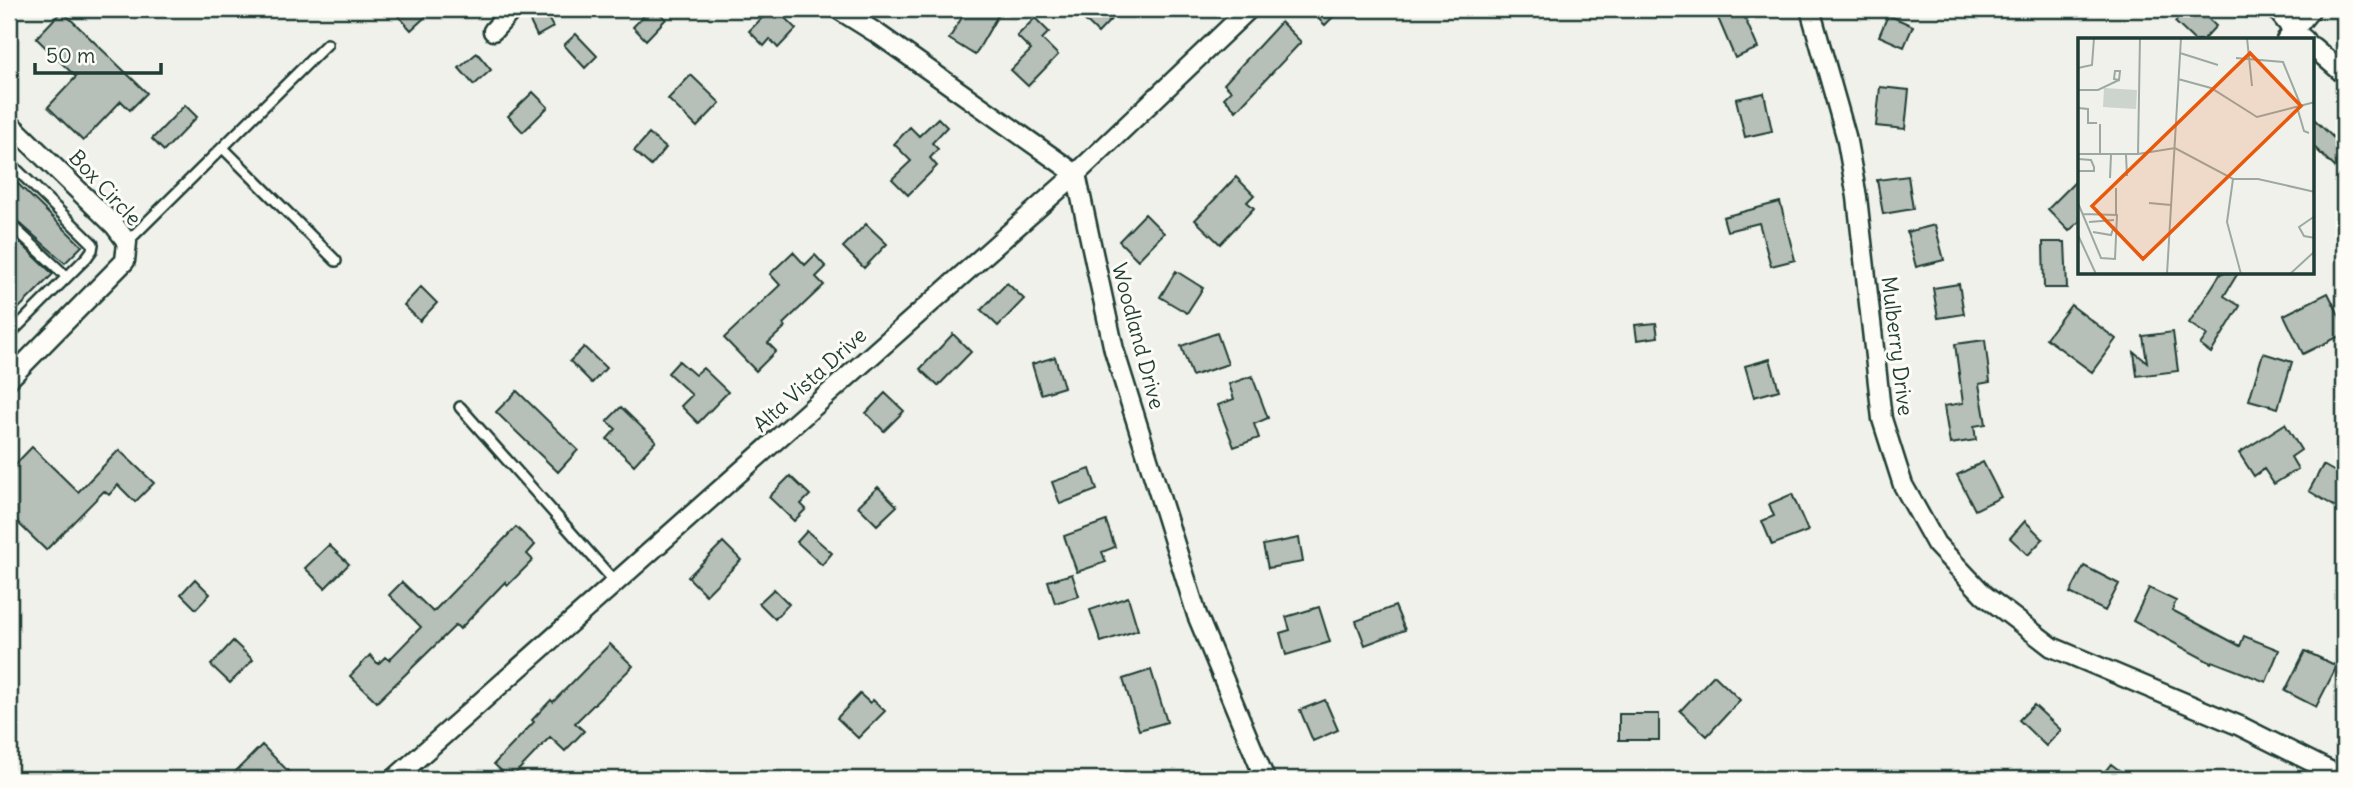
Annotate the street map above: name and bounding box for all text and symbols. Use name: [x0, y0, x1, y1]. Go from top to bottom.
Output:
scale bar: [35, 32, 161, 76]
inset map: [2078, 38, 2314, 275]
text: 50 m: [46, 42, 95, 69]
street label: Box Circle: [63, 144, 147, 231]
street label: Woodland Drive: [1106, 260, 1171, 412]
street label: Mulberry Drive: [1876, 275, 1919, 417]
street label: Alta Vista Drive: [747, 322, 872, 438]

